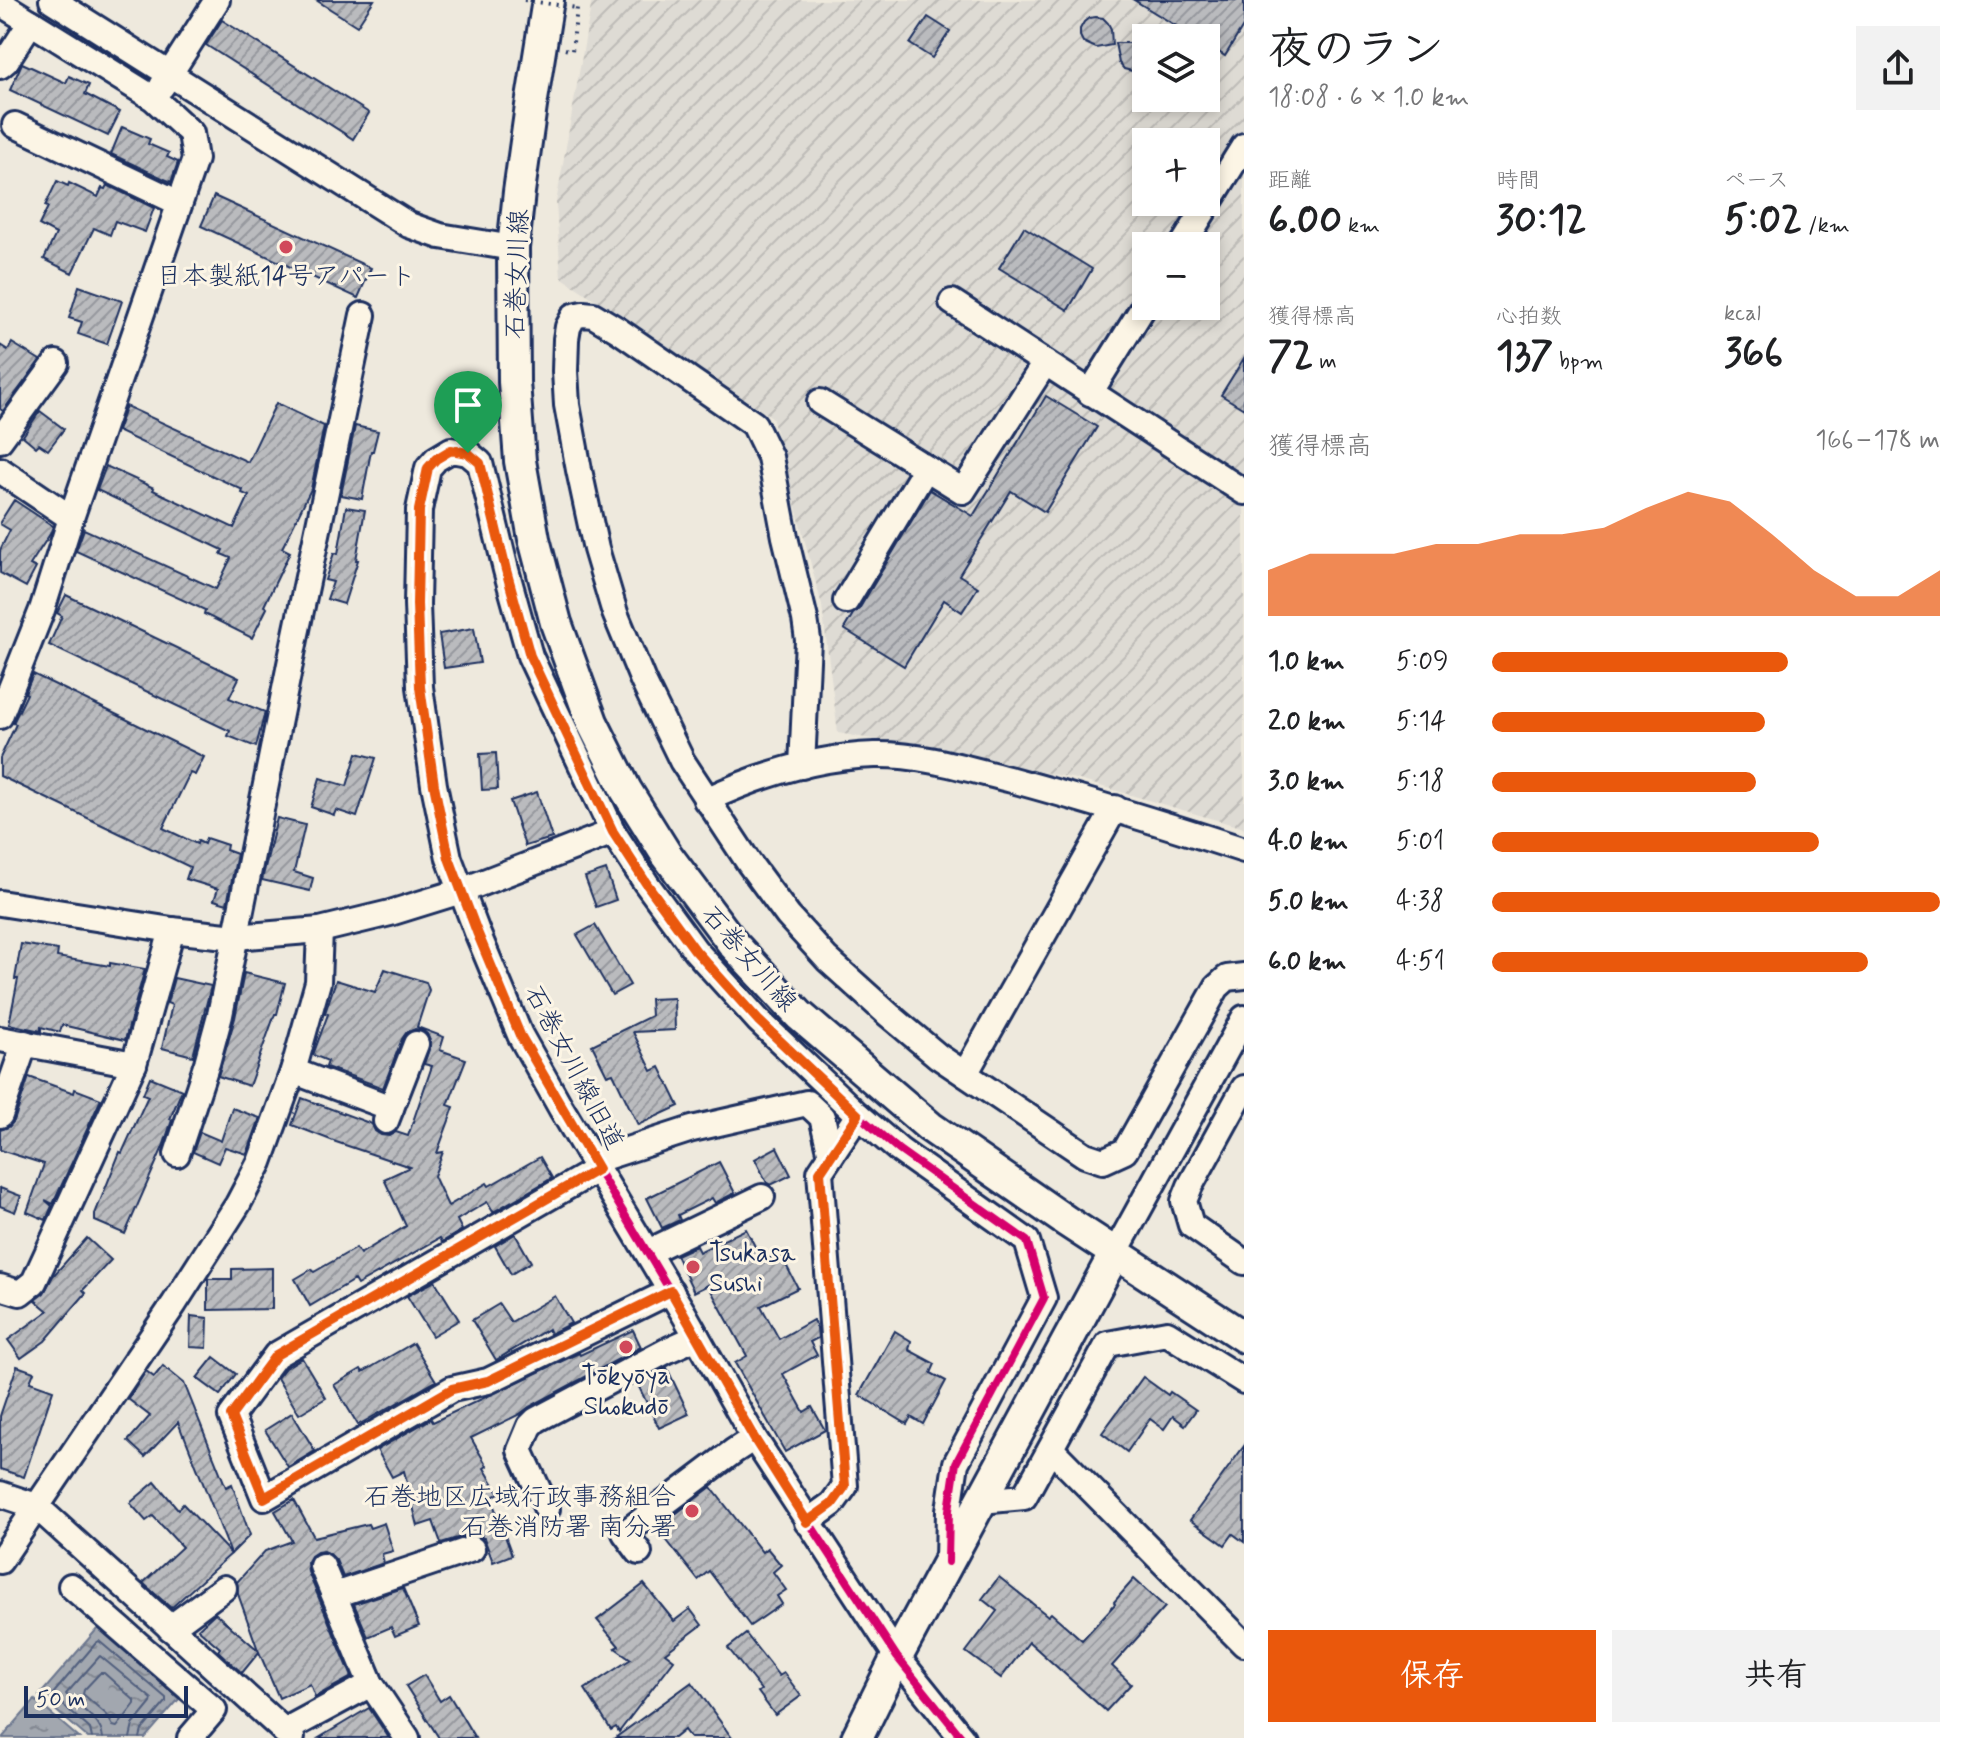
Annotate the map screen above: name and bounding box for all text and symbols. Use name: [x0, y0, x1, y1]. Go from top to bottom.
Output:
text: 夜のラン: [1268, 22, 1444, 80]
map controls: [1132, 24, 1220, 320]
button: layers: [1132, 24, 1220, 112]
button: share: [1856, 26, 1940, 110]
text: 18:08 · 6 × 1.0 km: [1268, 81, 1469, 115]
button: +: [1132, 128, 1220, 216]
text: 距離: [1268, 167, 1312, 195]
text: 時間: [1496, 167, 1540, 195]
text: ペース: [1724, 167, 1789, 195]
text: 6.00: [1268, 195, 1342, 247]
text: 30:12: [1496, 195, 1587, 247]
text: 5:02: [1724, 195, 1802, 247]
street label: 石巻女川線: [499, 209, 537, 340]
text: km: [1342, 212, 1380, 240]
text: /km: [1802, 212, 1850, 240]
button: −: [1132, 232, 1220, 320]
marker: 日本製紙14号アパート: [277, 238, 295, 256]
place label: 日本製紙14号アパート: [156, 260, 416, 294]
text: kcal: [1724, 300, 1761, 328]
text: 獲得標高: [1268, 303, 1356, 331]
text: 心拍数: [1496, 303, 1562, 331]
text: 366: [1724, 328, 1783, 380]
text: 72: [1268, 331, 1313, 383]
text: 137: [1496, 331, 1553, 383]
text: m: [1313, 348, 1337, 376]
text: bpm: [1553, 348, 1603, 376]
pin: [434, 371, 502, 453]
icon: arrive: [446, 383, 490, 427]
text: 166–178 m: [1815, 424, 1940, 458]
text: 獲得標高: [1268, 430, 1372, 464]
text: 1.0 km: [1268, 645, 1345, 679]
text: 5:09: [1396, 645, 1449, 679]
text: 2.0 km: [1268, 705, 1346, 739]
text: 5:14: [1396, 705, 1446, 739]
text: 3.0 km: [1268, 765, 1345, 799]
text: 5:18: [1396, 765, 1444, 799]
text: 4.0 km: [1268, 825, 1348, 859]
text: 5:01: [1396, 825, 1444, 859]
text: 5.0 km: [1268, 885, 1349, 919]
text: 4:38: [1396, 885, 1444, 919]
street label: 石巻女川線: [693, 899, 804, 1020]
text: 6.0 km: [1268, 945, 1346, 979]
text: 4:51: [1396, 945, 1445, 979]
street label: 石巻女川線旧道: [515, 980, 631, 1156]
place label: Tsukasa Sushi: [709, 1237, 796, 1301]
marker: Tsukasa Sushi: [684, 1258, 702, 1276]
marker: Tōkyōya Shokudō: [617, 1338, 635, 1356]
place label: Tōkyōya Shokudō: [581, 1360, 671, 1424]
place label: 石巻地区広域行政事務組合 石巻消防署 南分署: [364, 1481, 676, 1545]
marker: 石巻地区広域行政事務組合 石巻消防署 南分署: [683, 1502, 701, 1520]
button: 保存: [1268, 1630, 1596, 1722]
button: 共有: [1612, 1630, 1940, 1722]
scale bar: [24, 1682, 188, 1718]
text: 50 m: [36, 1686, 85, 1714]

